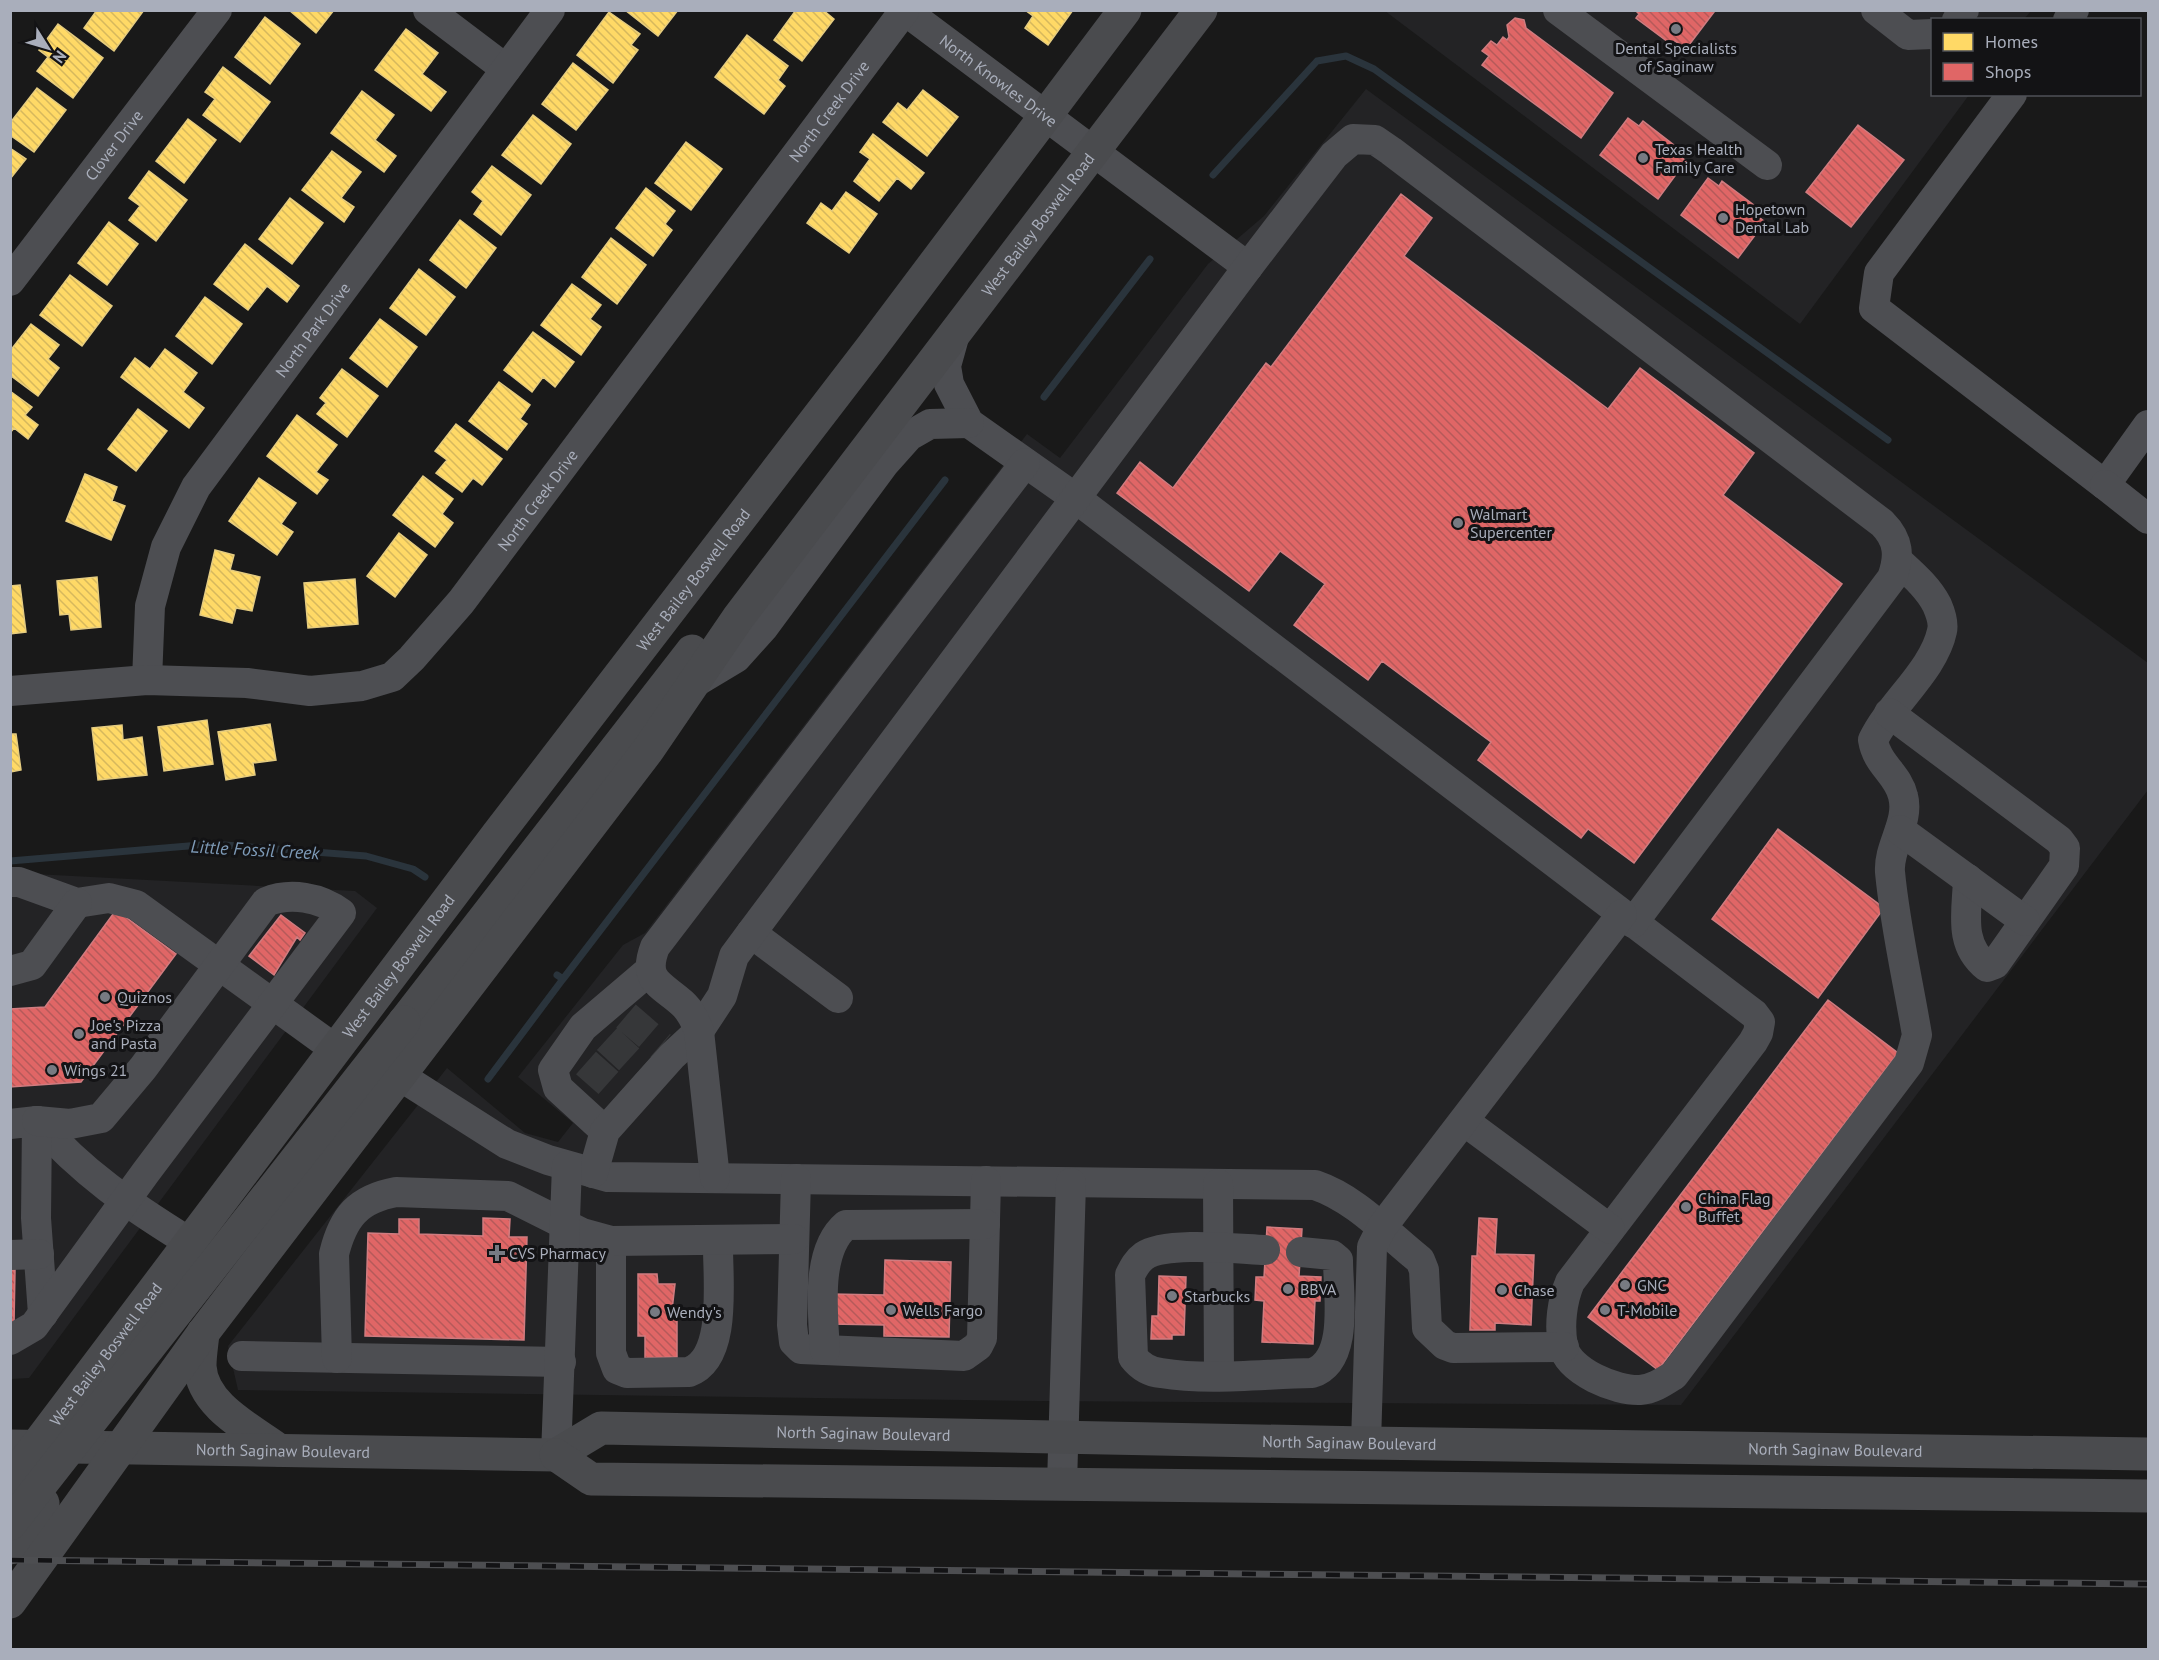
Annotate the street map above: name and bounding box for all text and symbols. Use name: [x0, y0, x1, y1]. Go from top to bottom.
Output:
north arrow: [18, 18, 78, 78]
legend: [1931, 18, 2141, 96]
marker: Dental Specialists of Saginaw: [1669, 22, 1683, 36]
street label: North Knowles Drive: [936, 30, 1061, 131]
text: Homes: [1985, 30, 2038, 53]
place label: Dental Specialists of Saginaw: [1615, 38, 1737, 76]
text: N: [49, 47, 71, 67]
street label: North Creek Drive: [784, 57, 873, 166]
text: Shops: [1985, 60, 2031, 83]
street label: Clover Drive: [80, 106, 147, 184]
place label: Texas Health Family Care: [1655, 139, 1742, 177]
street label: West Bailey Boswell Road: [977, 149, 1099, 300]
marker: Texas Health Family Care: [1636, 151, 1650, 165]
place label: Hopetown Dental Lab: [1735, 199, 1809, 237]
marker: Hopetown Dental Lab: [1716, 211, 1730, 225]
street label: North Park Drive: [271, 279, 354, 381]
street label: North Creek Drive: [493, 445, 582, 555]
street label: West Bailey Boswell Road: [632, 504, 754, 655]
place label: Walmart Supercenter: [1470, 504, 1552, 542]
marker: Walmart Supercenter: [1451, 516, 1465, 530]
water label: Little Fossil Creek: [190, 835, 321, 864]
street label: West Bailey Boswell Road: [338, 890, 459, 1042]
place label: Quiznos: [117, 987, 172, 1007]
marker: Quiznos: [98, 990, 112, 1004]
place label: Joe's Pizza and Pasta: [90, 1015, 161, 1053]
marker: Joe's Pizza and Pasta: [72, 1027, 86, 1041]
place label: Wings 21: [64, 1060, 127, 1080]
marker: Wings 21: [45, 1063, 59, 1077]
place label: China Flag Buffet: [1698, 1188, 1771, 1226]
marker: China Flag Buffet: [1679, 1200, 1693, 1214]
place label: CVS Pharmacy: [509, 1243, 607, 1263]
marker: CVS Pharmacy: [490, 1246, 504, 1260]
place label: GNC: [1637, 1275, 1667, 1295]
street label: West Bailey Boswell Road: [45, 1278, 166, 1430]
marker: GNC: [1618, 1278, 1632, 1292]
place label: BBVA: [1300, 1279, 1337, 1299]
place label: Chase: [1514, 1280, 1555, 1300]
marker: BBVA: [1281, 1282, 1295, 1296]
marker: Chase: [1495, 1283, 1509, 1297]
place label: Starbucks: [1184, 1286, 1250, 1306]
marker: Starbucks: [1165, 1289, 1179, 1303]
place label: Wells Fargo: [903, 1300, 983, 1320]
place label: T-Mobile: [1617, 1300, 1677, 1320]
place label: Wendy's: [667, 1302, 722, 1322]
marker: Wells Fargo: [884, 1303, 898, 1317]
marker: T-Mobile: [1598, 1303, 1612, 1317]
marker: Wendy's: [648, 1305, 662, 1319]
street label: North Saginaw Boulevard: [776, 1421, 951, 1445]
street label: North Saginaw Boulevard: [1262, 1431, 1437, 1454]
street label: North Saginaw Boulevard: [1748, 1438, 1922, 1461]
street label: North Saginaw Boulevard: [196, 1439, 370, 1462]

